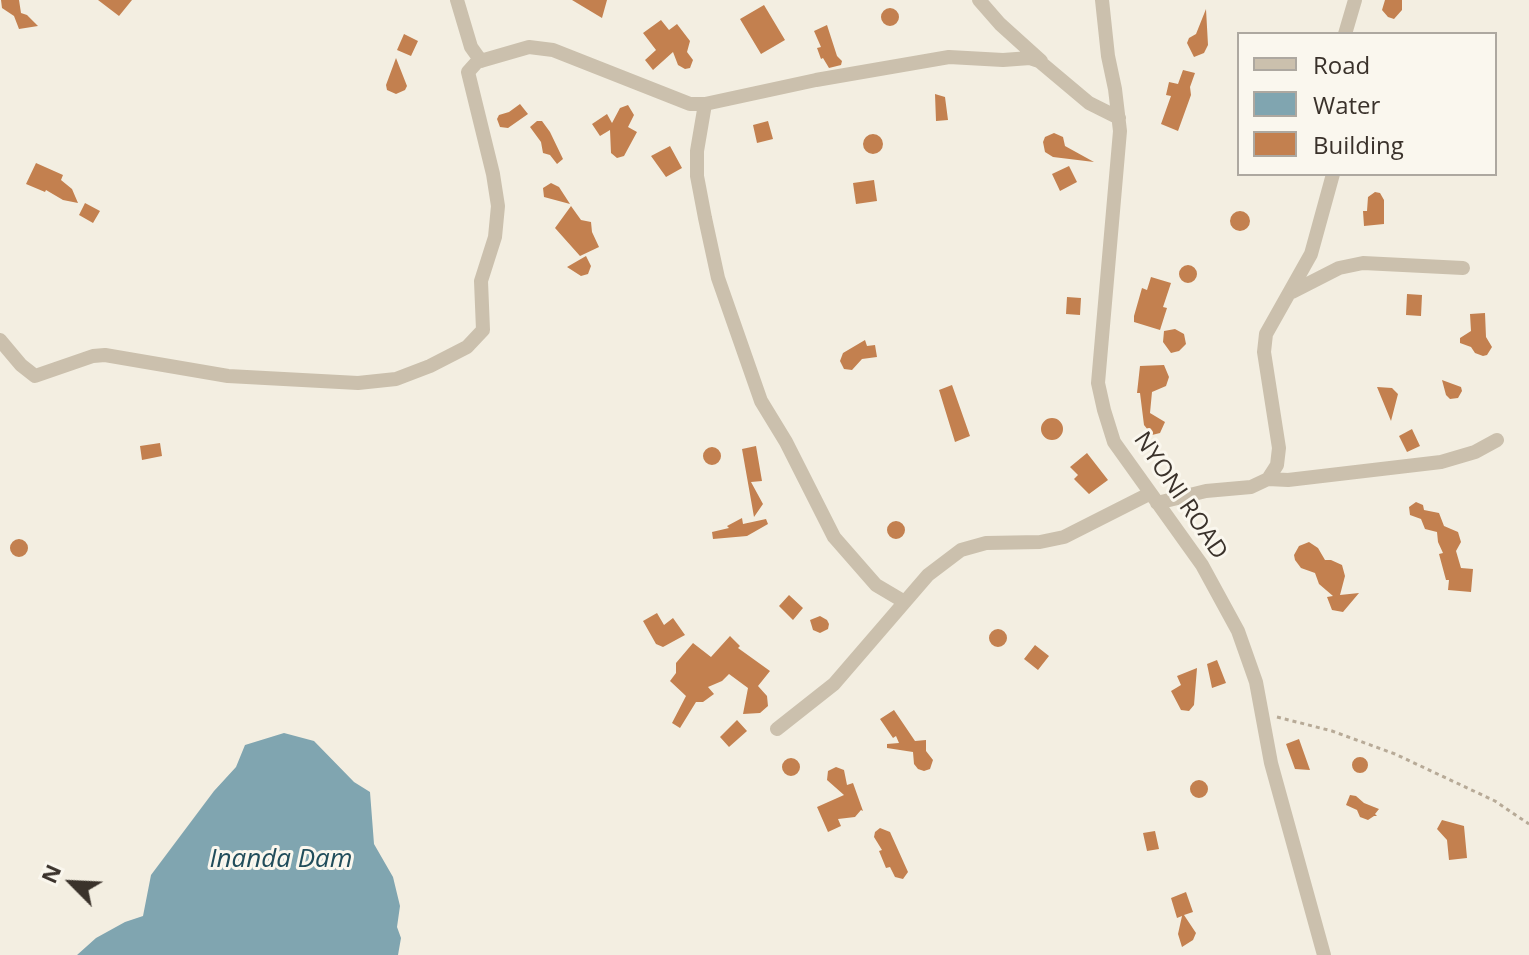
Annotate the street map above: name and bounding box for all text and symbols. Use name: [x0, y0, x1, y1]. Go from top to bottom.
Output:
legend: [1237, 32, 1497, 176]
text: Road: [1313, 48, 1370, 81]
text: Water: [1313, 88, 1380, 121]
text: Building: [1313, 128, 1404, 161]
street label: NYONI ROAD: [1127, 427, 1233, 565]
north arrow: [32, 843, 112, 923]
water label: Inanda Dam: [210, 844, 352, 876]
text: N: [33, 859, 67, 888]

